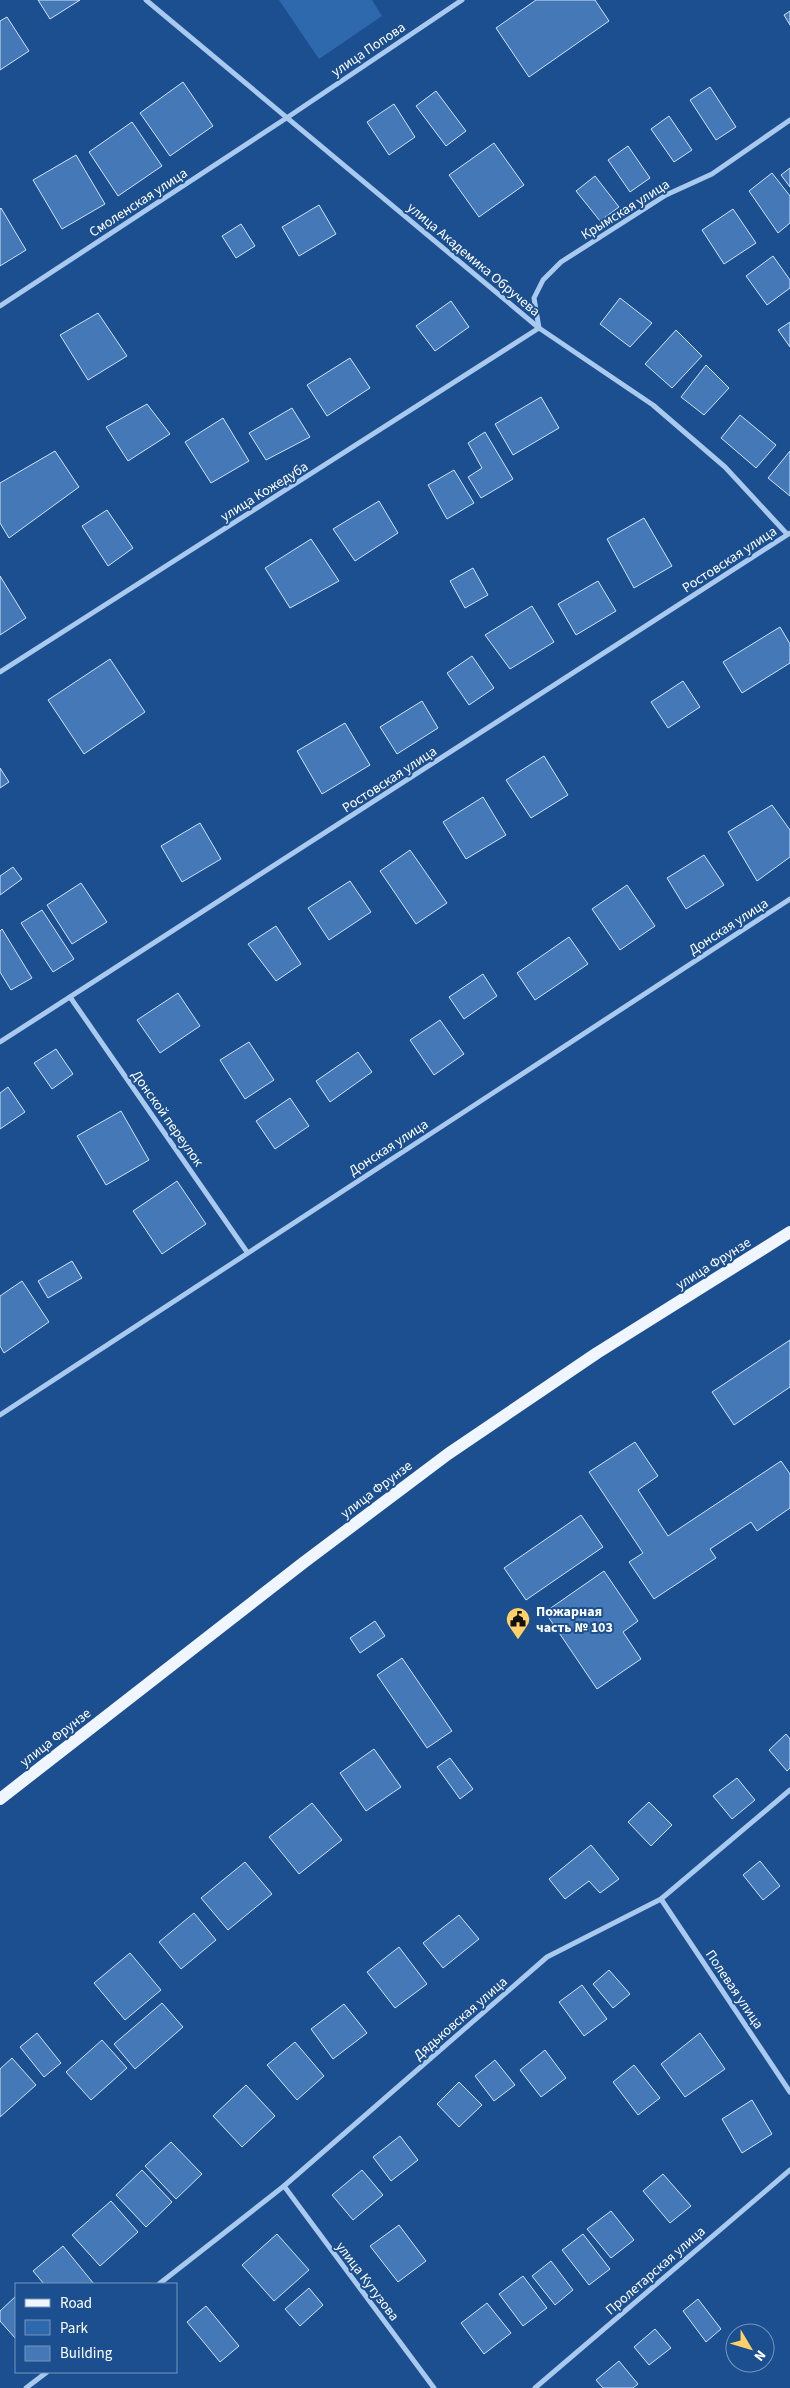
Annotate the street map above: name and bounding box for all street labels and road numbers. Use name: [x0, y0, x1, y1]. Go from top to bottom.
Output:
street label: улица Попова: [327, 18, 410, 82]
street label: Смоленская улица: [85, 164, 192, 242]
street label: Крымская улица: [577, 175, 674, 245]
street label: улица Академика Обручева: [402, 198, 544, 321]
street label: улица Кожедуба: [217, 457, 312, 527]
street label: Ростовская улица: [678, 522, 781, 598]
street label: Ростовская улица: [338, 742, 441, 818]
street label: Донская улица: [685, 894, 772, 960]
street label: Донской переулок: [126, 1066, 208, 1171]
street label: Донская улица: [345, 1115, 432, 1181]
street label: улица Фрунзе: [672, 1233, 755, 1295]
street label: улица Фрунзе: [337, 1456, 417, 1523]
street label: улица Фрунзе: [16, 1704, 95, 1772]
street label: Полевая улица: [700, 1946, 768, 2033]
street label: Дядьковская улица: [409, 1972, 512, 2065]
street label: Пролетарская улица: [601, 2222, 710, 2320]
street label: улица Кутузова: [331, 2238, 404, 2325]

